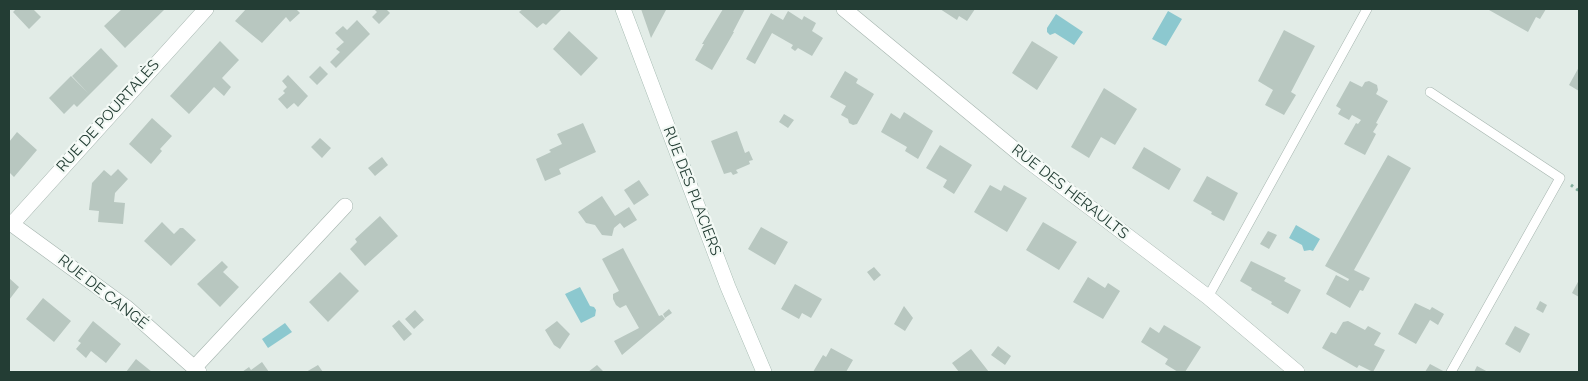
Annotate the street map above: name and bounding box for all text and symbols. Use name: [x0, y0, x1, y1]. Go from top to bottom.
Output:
street label: RUE DE POURTALÈS: [53, 56, 163, 176]
street label: RUE DES PLACIERS: [659, 124, 725, 258]
street label: RUE DES HÉRAULTS: [1008, 141, 1132, 243]
street label: RUE DE CANGÉ: [54, 251, 152, 333]

